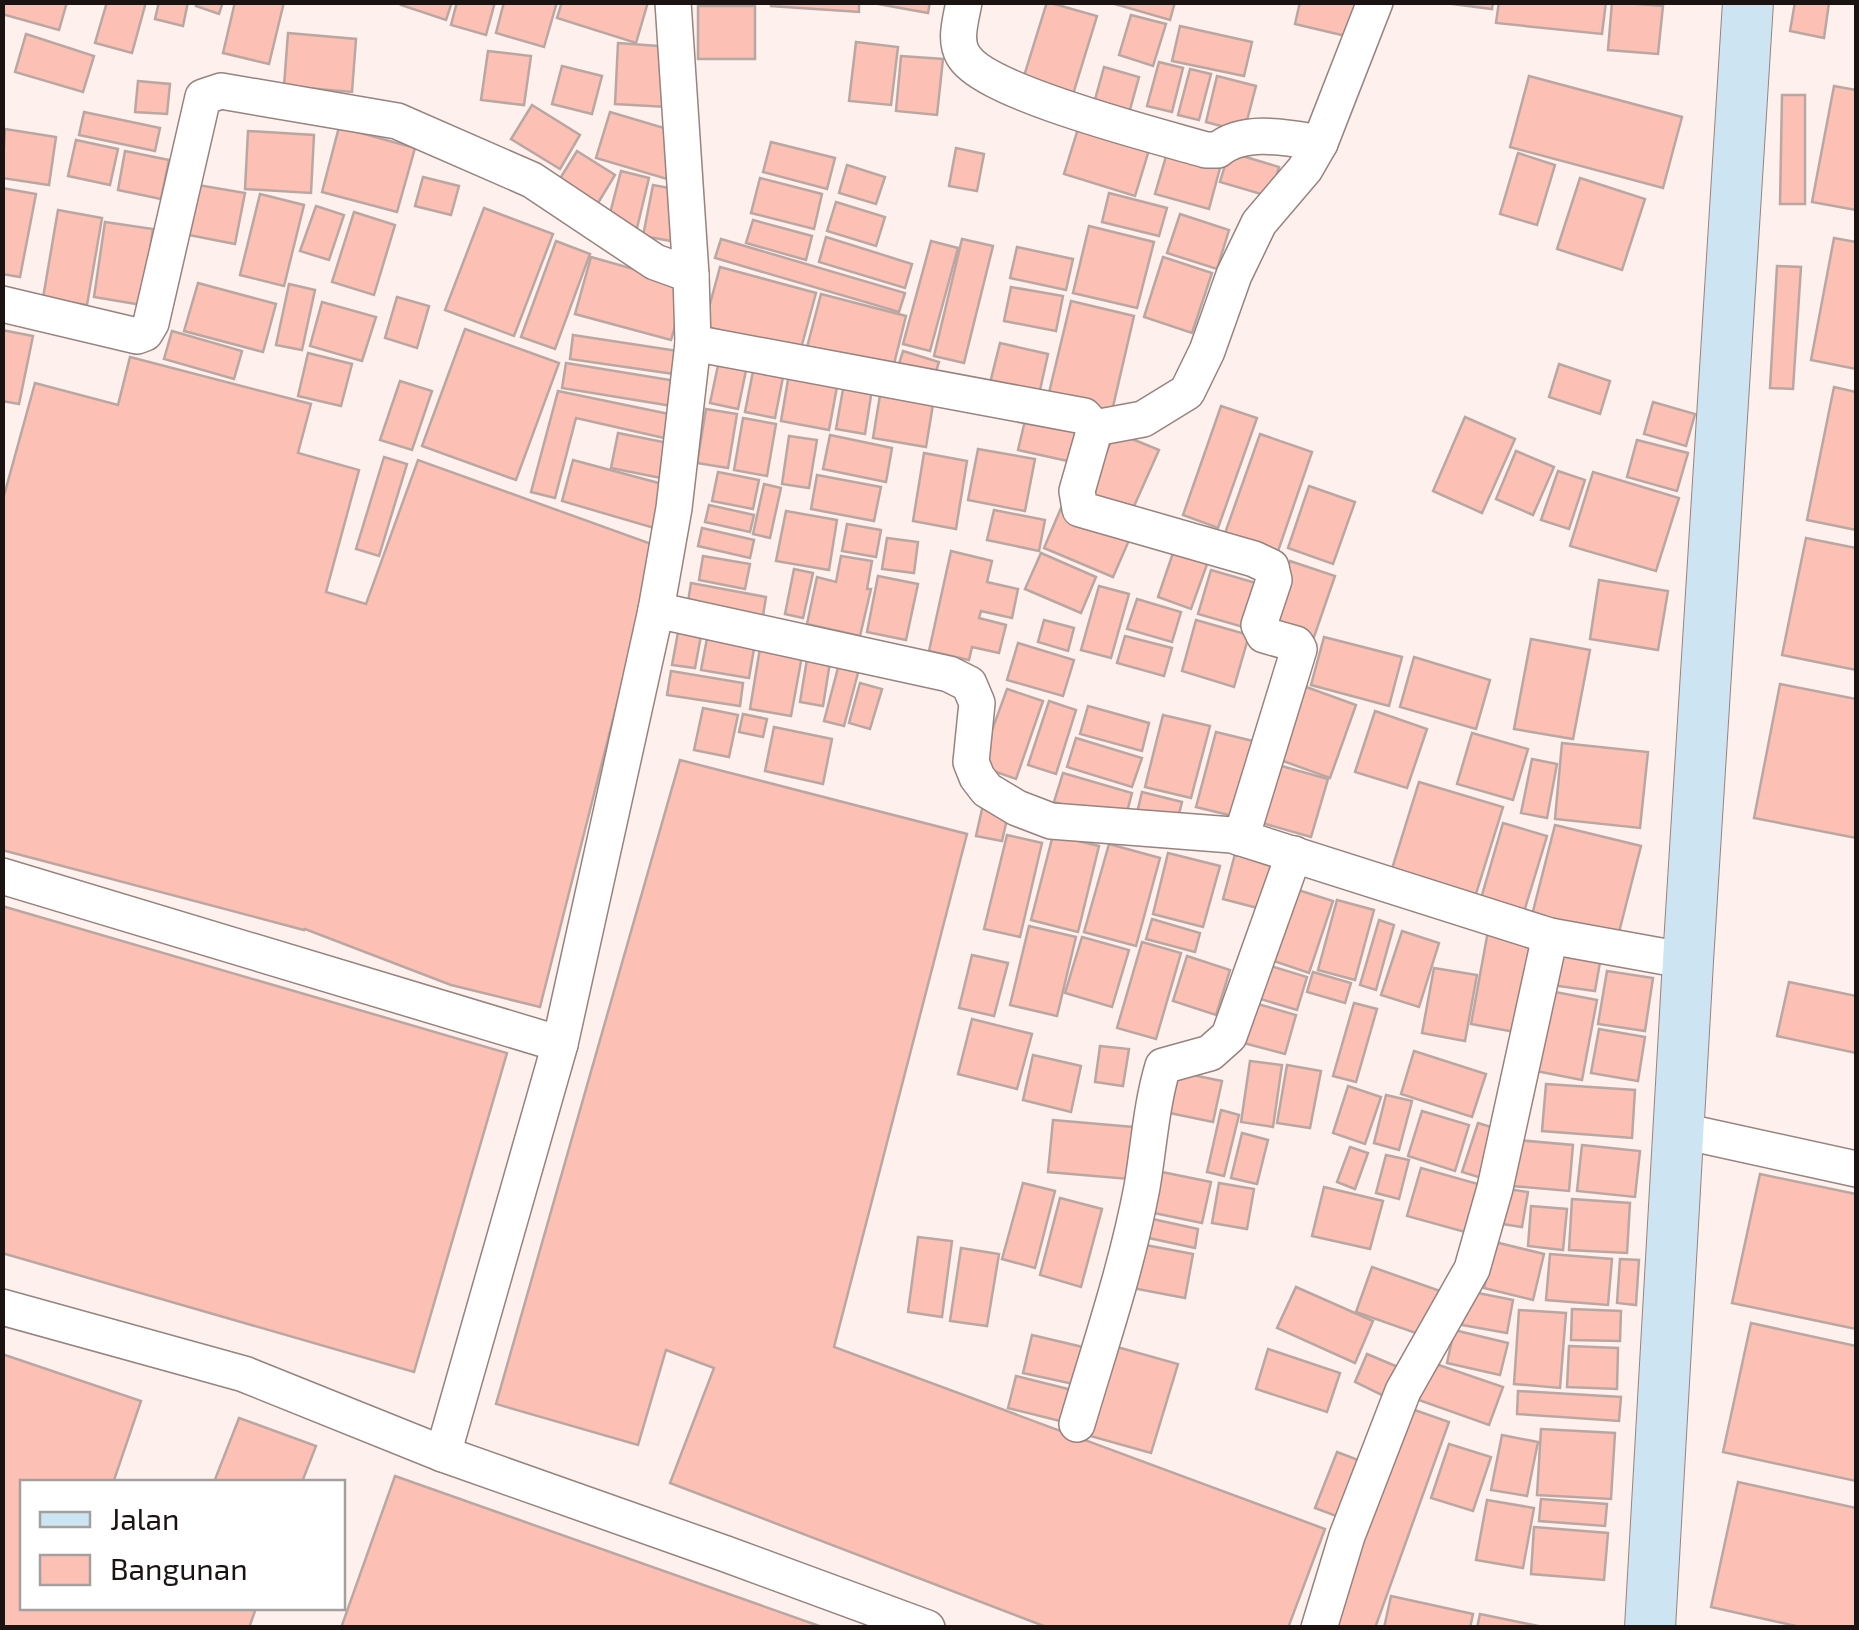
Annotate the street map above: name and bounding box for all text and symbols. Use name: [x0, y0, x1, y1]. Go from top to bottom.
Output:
legend: [20, 1480, 345, 1610]
text: Jalan: [110, 1500, 179, 1536]
text: Bangunan: [110, 1550, 248, 1586]

